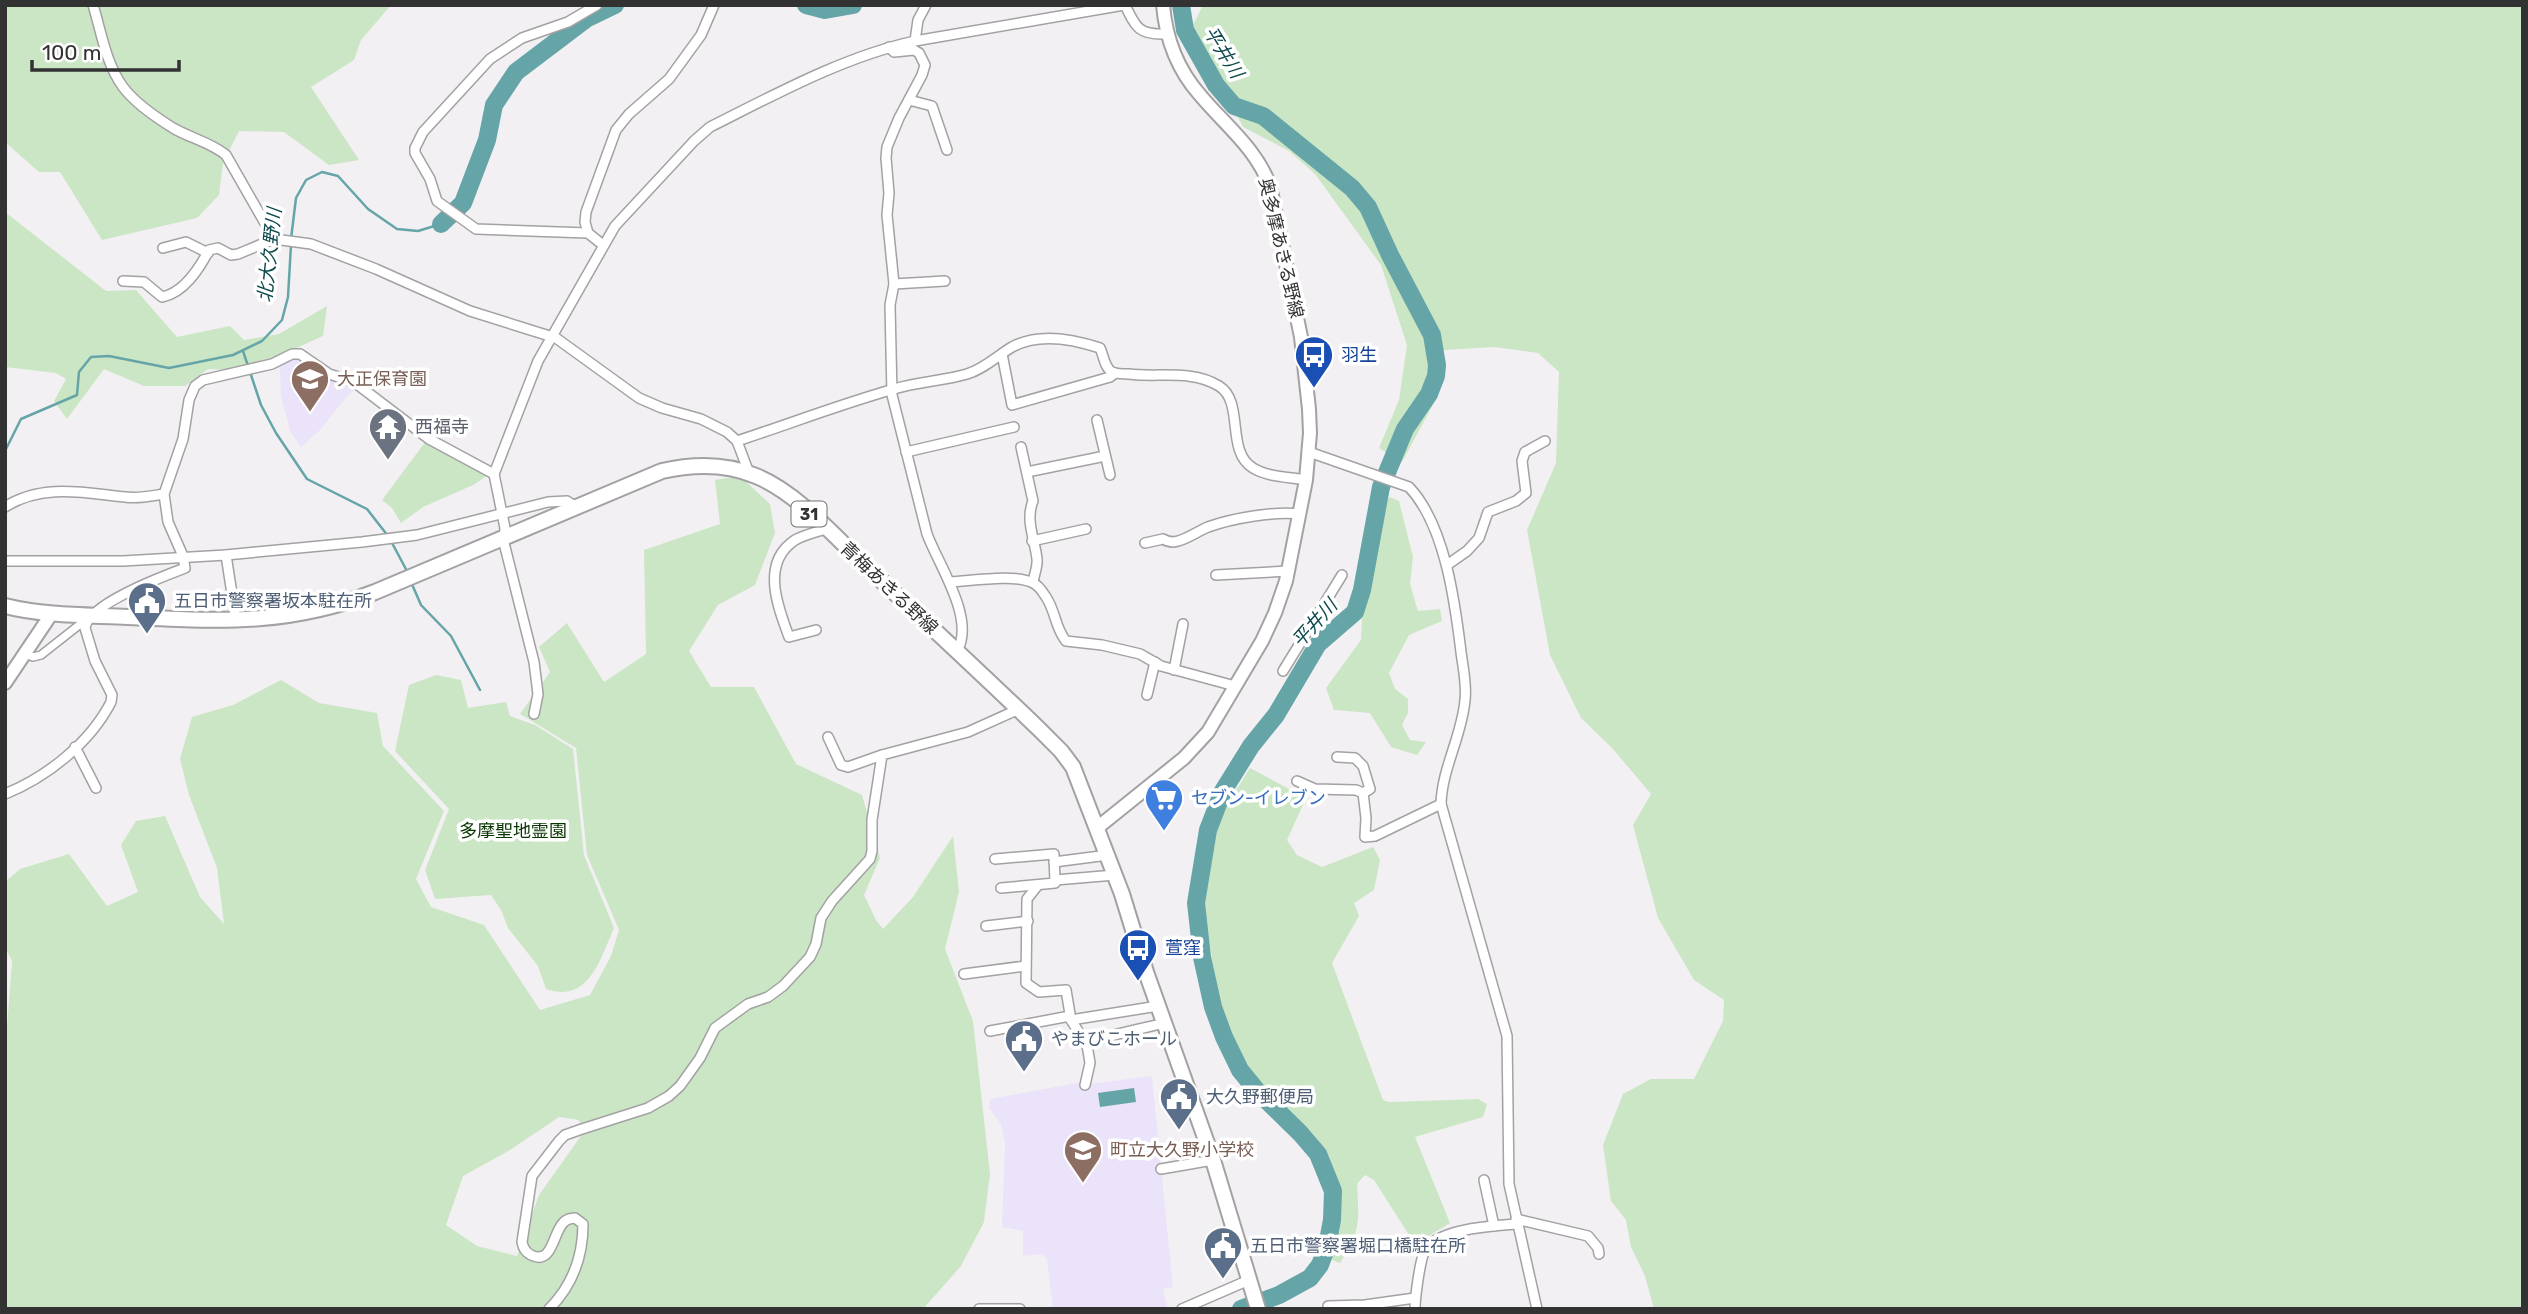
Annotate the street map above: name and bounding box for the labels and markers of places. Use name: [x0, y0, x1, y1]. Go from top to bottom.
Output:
bus stop icon: 羽生: [1293, 334, 1335, 389]
place label: 羽生: [1341, 344, 1377, 366]
school or university icon: 大正保育園: [289, 358, 331, 413]
place label: 大正保育園: [337, 368, 427, 390]
temple icon: 西福寺: [367, 406, 409, 461]
place label: 西福寺: [415, 416, 469, 438]
public building icon: 五日市警察署坂本駐在所: [126, 580, 168, 635]
place label: 五日市警察署坂本駐在所: [174, 590, 372, 612]
supermarket icon: セブン-イレブン: [1143, 777, 1185, 832]
place label: セブン-イレブン: [1191, 787, 1326, 809]
bus stop icon: 萱窪: [1117, 927, 1159, 982]
place label: 萱窪: [1165, 937, 1201, 959]
public building icon: やまびこホール: [1003, 1018, 1045, 1073]
place label: やまびこホール: [1051, 1028, 1177, 1050]
public building icon: 大久野郵便局: [1158, 1076, 1200, 1131]
place label: 大久野郵便局: [1206, 1086, 1314, 1108]
school or university icon: 町立大久野小学校: [1062, 1129, 1104, 1184]
place label: 町立大久野小学校: [1110, 1139, 1254, 1161]
public building icon: 五日市警察署堀口橋駐在所: [1202, 1225, 1244, 1280]
place label: 五日市警察署堀口橋駐在所: [1250, 1235, 1466, 1257]

